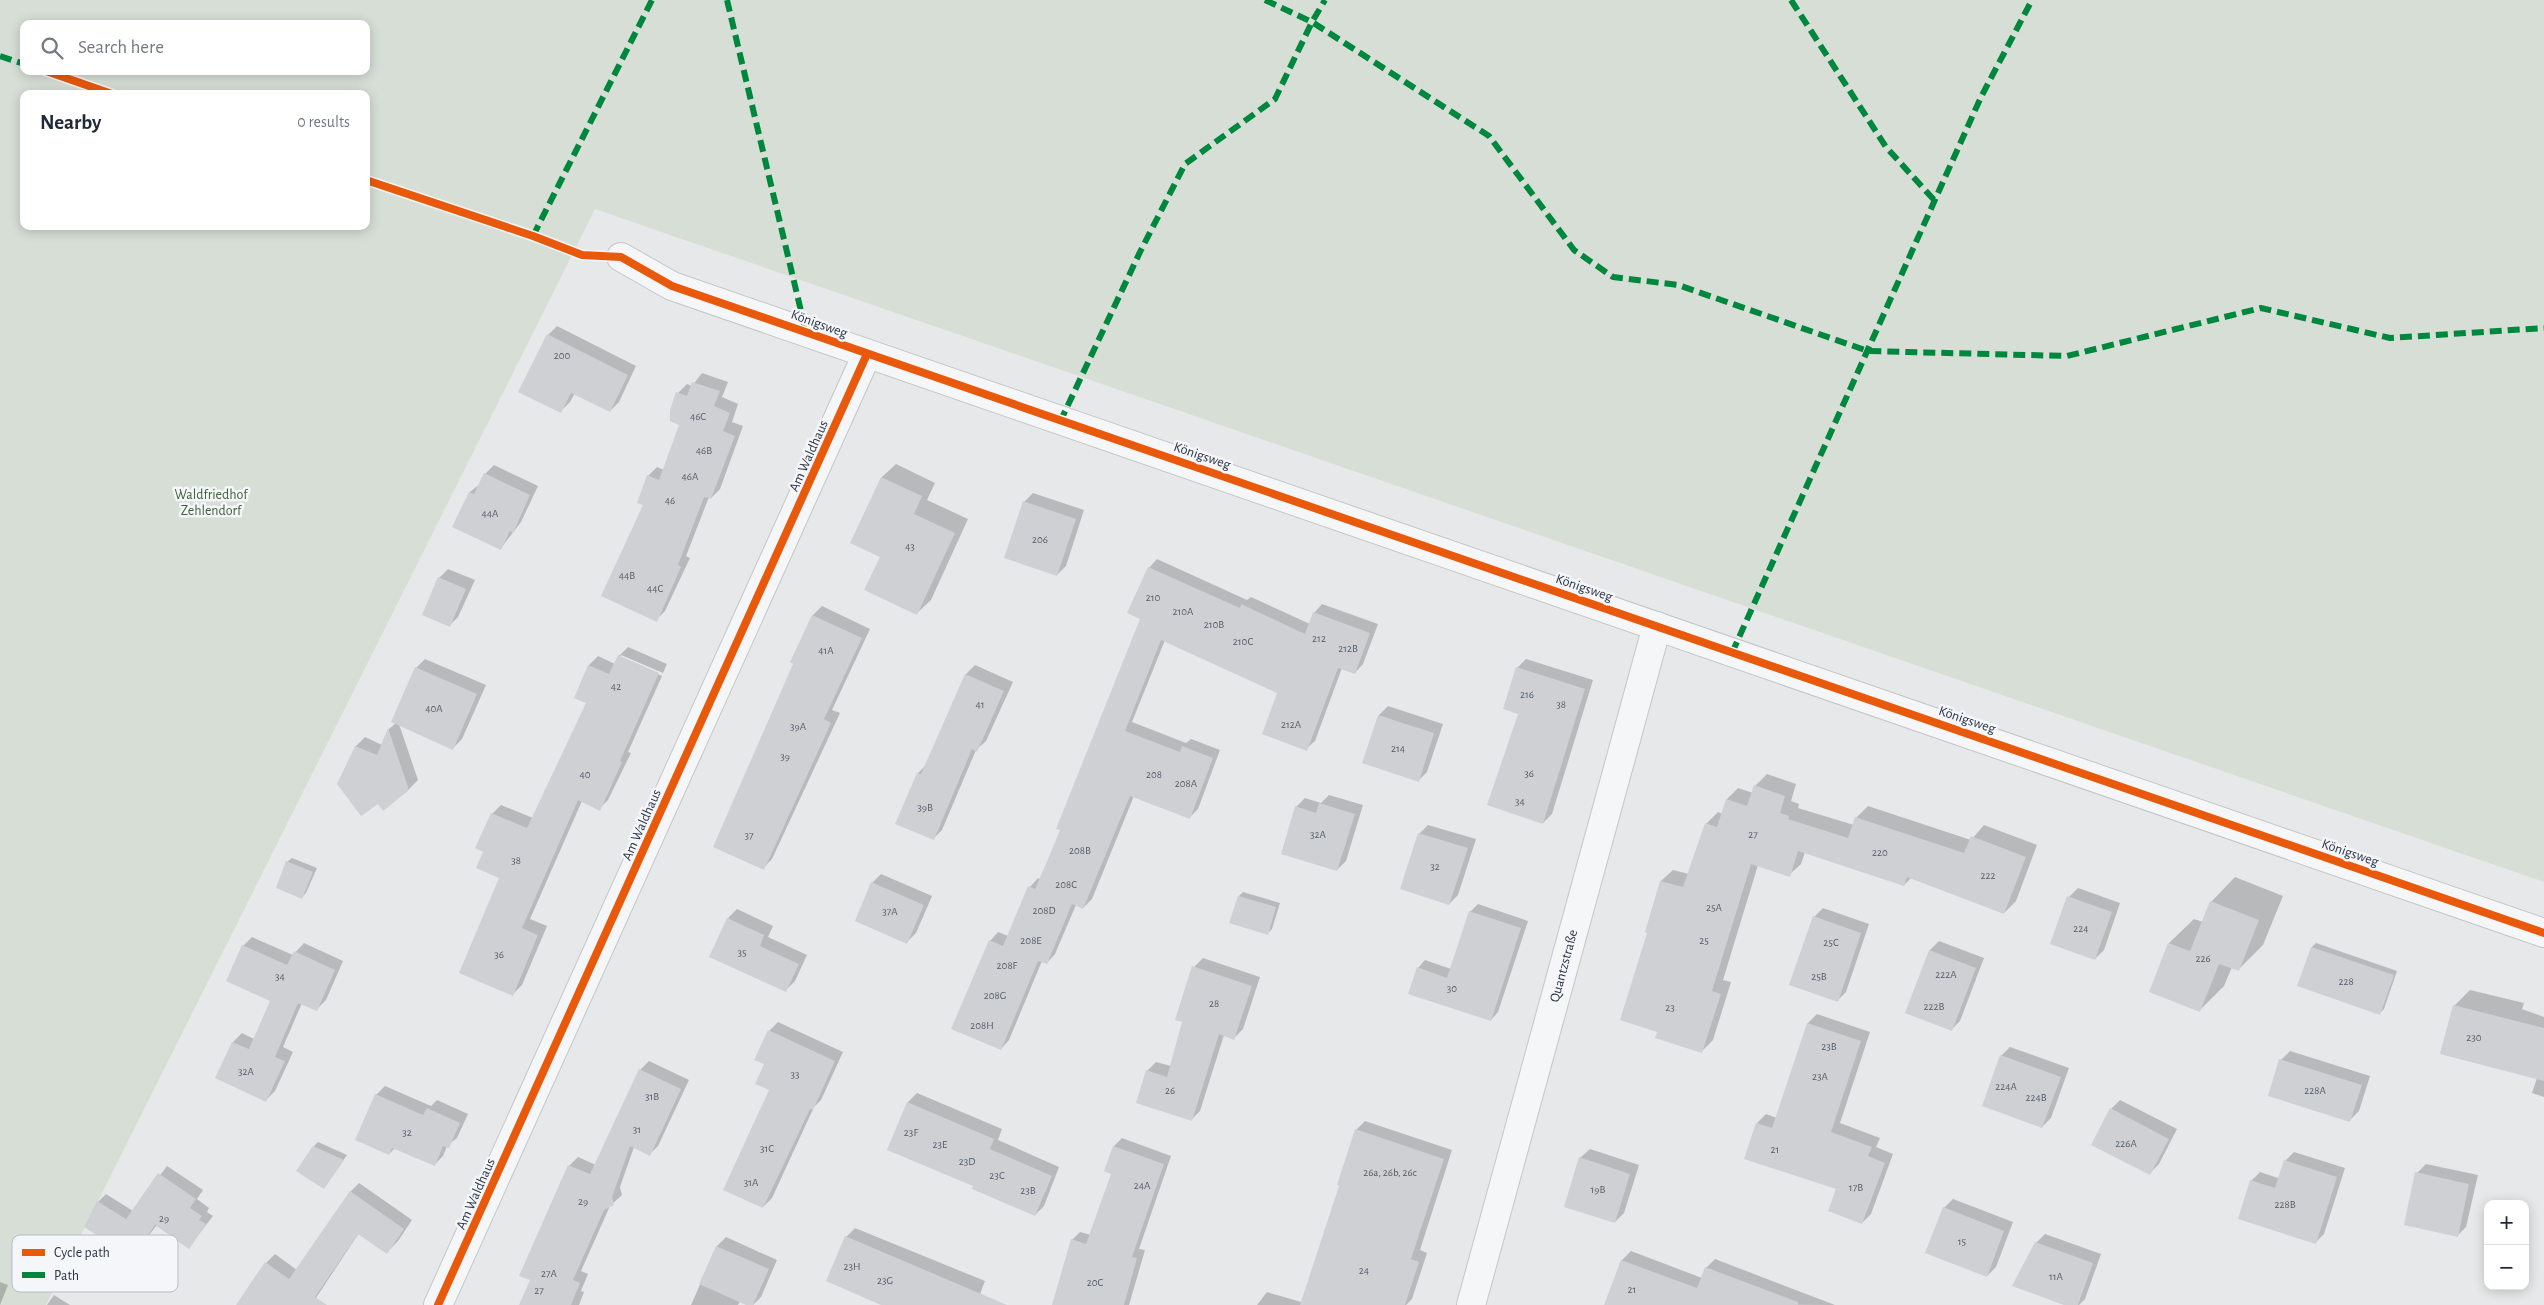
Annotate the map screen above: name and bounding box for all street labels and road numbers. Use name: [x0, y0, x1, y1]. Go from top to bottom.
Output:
street label: Königsweg: [789, 307, 849, 341]
street label: Am Waldhaus: [787, 418, 831, 494]
street label: Königsweg: [1172, 440, 1232, 472]
street label: Königsweg: [1554, 572, 1614, 604]
street label: Königsweg: [1937, 704, 1997, 736]
street label: Am Waldhaus: [620, 787, 664, 863]
street label: Königsweg: [2320, 837, 2380, 869]
street label: Quantzstraße: [1548, 928, 1580, 1004]
street label: Am Waldhaus: [454, 1156, 498, 1232]

